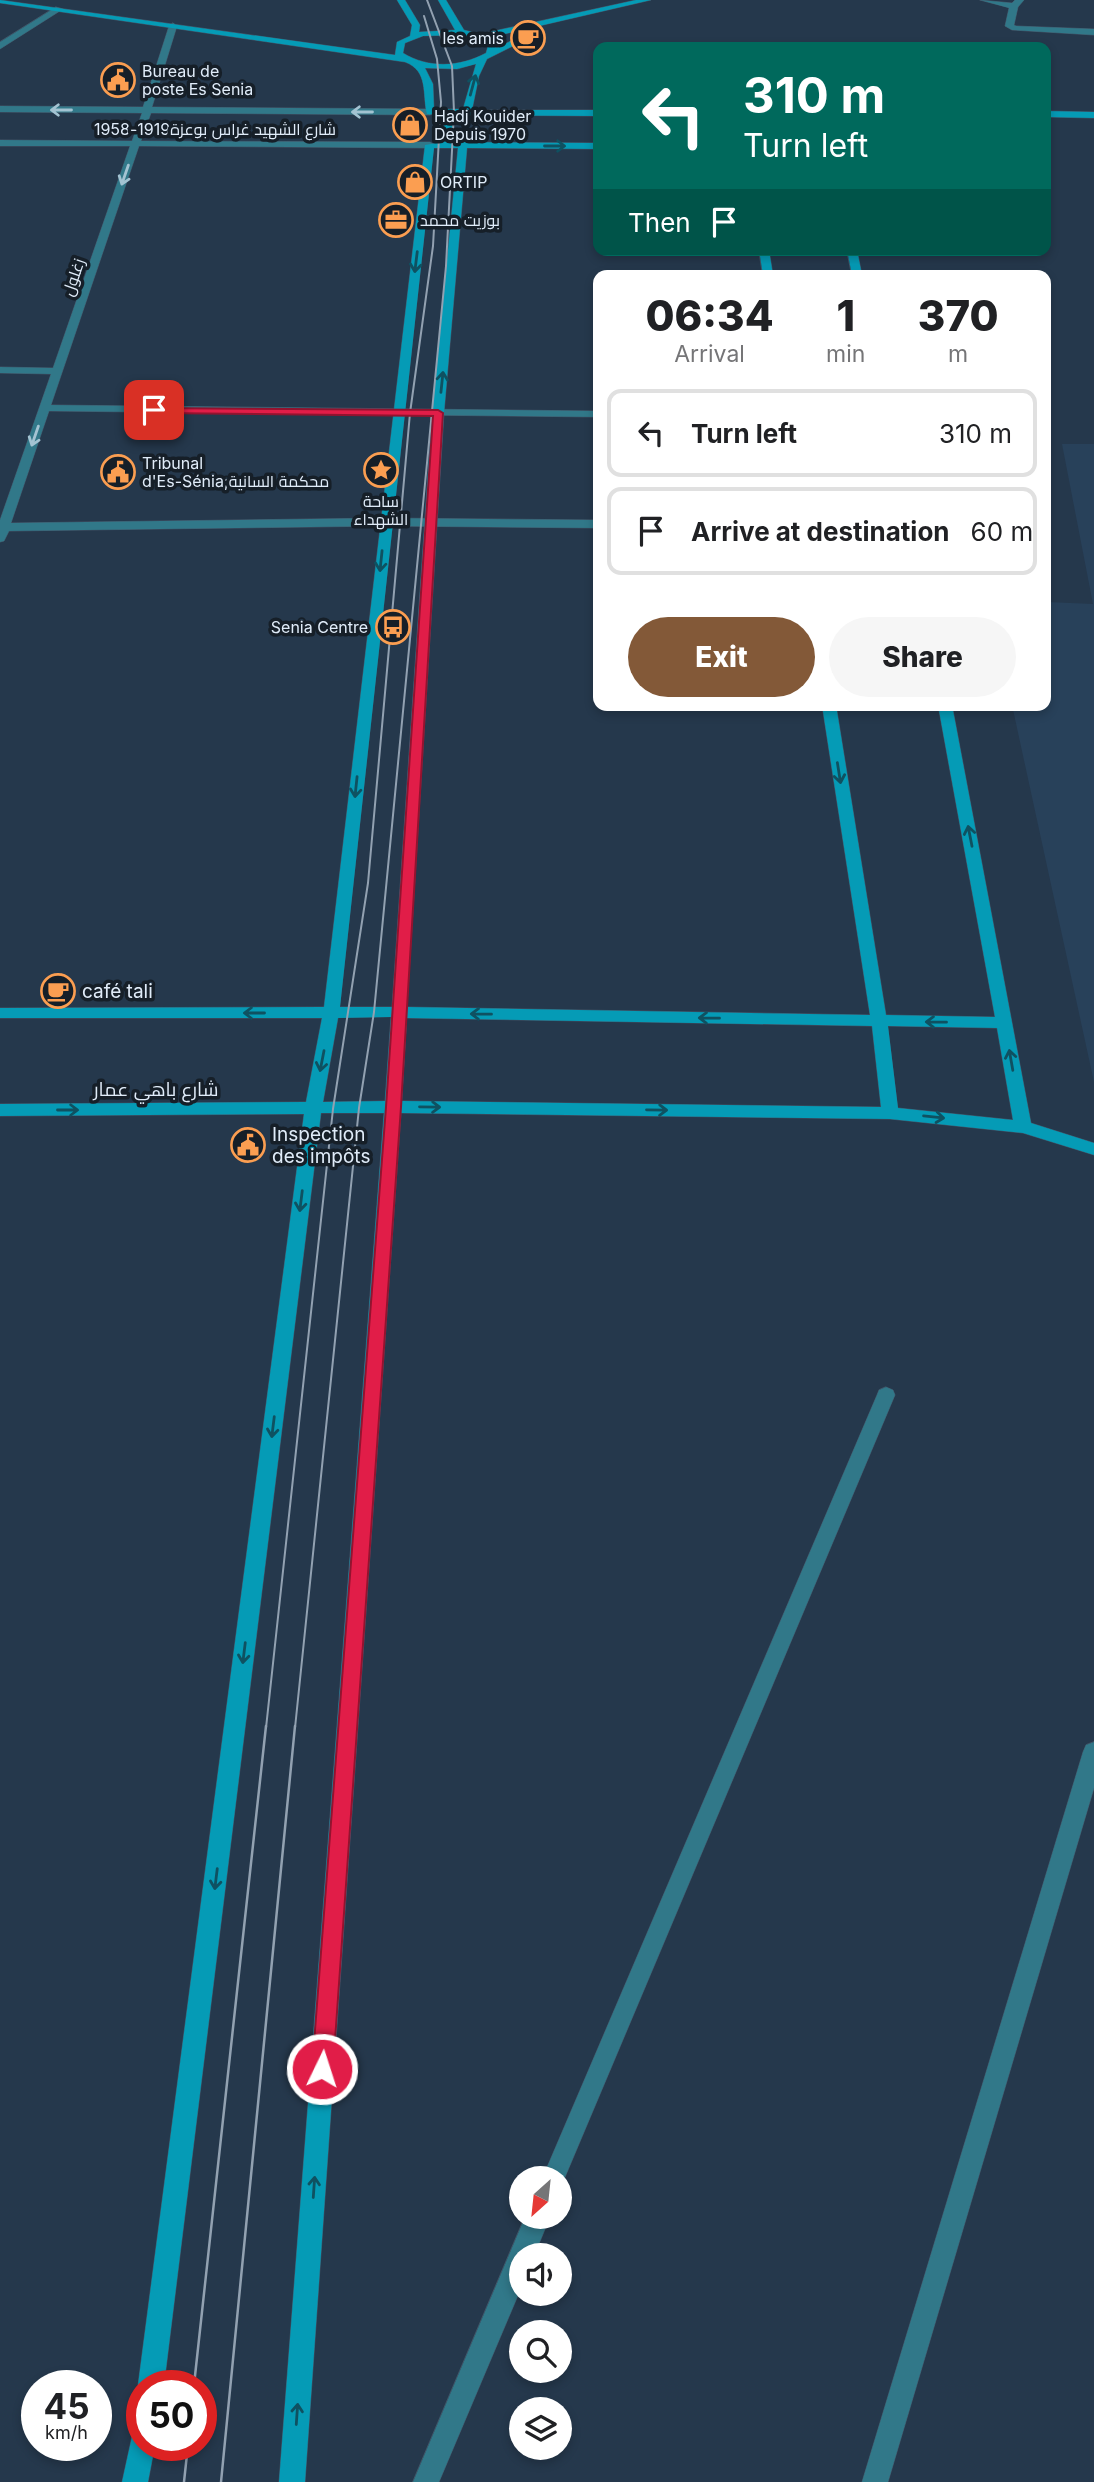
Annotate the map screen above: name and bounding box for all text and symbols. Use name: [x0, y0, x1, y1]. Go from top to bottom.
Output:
cafe icon: les amis: [509, 19, 547, 57]
place label: les amis: [443, 28, 504, 48]
public building icon: Bureau de poste Es Senia: [99, 61, 137, 99]
place label: Bureau de poste Es Senia: [142, 61, 253, 99]
text: 310 m: [743, 66, 885, 125]
icon: left: [628, 70, 719, 161]
one-way arrow: [467, 74, 480, 97]
one-way arrow: [49, 103, 72, 117]
one-way arrow: [350, 105, 373, 119]
shop icon: Hadj Kouider Depuis 1970: [391, 106, 429, 144]
place label: Hadj Kouider Depuis 1970: [434, 106, 531, 144]
street label: شارع الشهيد غراس بوعزة1919-1958: [94, 119, 336, 141]
text: Turn left: [743, 126, 868, 165]
one-way arrow: [543, 139, 566, 153]
one-way arrow: [118, 163, 130, 185]
shop icon: ORTIP: [396, 163, 434, 201]
place label: ORTIP: [440, 172, 487, 192]
office icon: بوزيت محمد: [377, 201, 415, 239]
icon: arrive: [705, 203, 743, 241]
text: Then: [628, 207, 691, 238]
place label: بوزيت محمد: [420, 210, 500, 230]
one-way arrow: [410, 250, 423, 273]
street label: زغلول: [57, 256, 90, 299]
text: 06:34: [645, 290, 774, 341]
text: 1: [836, 290, 855, 341]
text: 370: [918, 290, 999, 341]
text: Arrival: [674, 340, 745, 368]
text: min: [826, 340, 865, 368]
text: m: [948, 340, 968, 368]
one-way arrow: [435, 371, 448, 394]
pin: [124, 380, 184, 440]
icon: arrive: [135, 391, 173, 429]
icon: left: [632, 414, 670, 452]
text: Turn left: [691, 418, 797, 449]
text: 310 m: [939, 418, 1012, 449]
one-way arrow: [28, 425, 40, 447]
place icon: ساحة الشهداء: [362, 451, 400, 489]
public building icon: Tribunal d'Es-Sénia;محكمة السانية: [99, 453, 137, 491]
place label: Tribunal d'Es-Sénia;محكمة السانية: [142, 453, 329, 491]
place label: ساحة الشهداء: [354, 491, 408, 530]
icon: arrive: [632, 512, 670, 550]
text: Arrive at destination: [691, 516, 950, 547]
text: 60 m: [971, 516, 1033, 547]
one-way arrow: [374, 549, 387, 572]
bus stop icon: Senia Centre: [374, 608, 412, 646]
place label: Senia Centre: [271, 617, 368, 637]
button: Exit: [628, 617, 815, 697]
button: Share: [829, 617, 1016, 697]
one-way arrow: [833, 761, 846, 784]
one-way arrow: [349, 775, 362, 798]
one-way arrow: [962, 825, 976, 848]
cafe icon: café tali: [39, 972, 77, 1010]
place label: café tali: [82, 980, 153, 1003]
one-way arrow: [243, 1006, 266, 1020]
one-way arrow: [470, 1007, 493, 1020]
one-way arrow: [698, 1011, 721, 1025]
one-way arrow: [925, 1015, 948, 1029]
one-way arrow: [315, 1049, 328, 1072]
one-way arrow: [1004, 1049, 1017, 1072]
street label: شارع باهي عمار: [93, 1078, 218, 1104]
one-way arrow: [418, 1100, 441, 1114]
one-way arrow: [56, 1103, 79, 1117]
one-way arrow: [646, 1103, 669, 1117]
one-way arrow: [922, 1111, 944, 1124]
place label: Inspection des impôts: [272, 1123, 370, 1168]
public building icon: Inspection des impôts: [229, 1126, 267, 1164]
one-way arrow: [295, 1190, 308, 1212]
one-way arrow: [266, 1415, 279, 1438]
one-way arrow: [238, 1641, 251, 1664]
one-way arrow: [209, 1867, 222, 1889]
position arrow: [285, 2032, 359, 2106]
north arrow: [509, 2166, 572, 2230]
map controls: [509, 2166, 572, 2460]
one-way arrow: [308, 2176, 321, 2199]
button: sound: [509, 2243, 572, 2306]
button: search: [509, 2320, 572, 2383]
speed limit sign: 50: [126, 2370, 217, 2461]
text: 45: [43, 2385, 90, 2427]
button: layers: [509, 2397, 572, 2460]
one-way arrow: [291, 2403, 304, 2426]
text: km/h: [45, 2422, 88, 2443]

